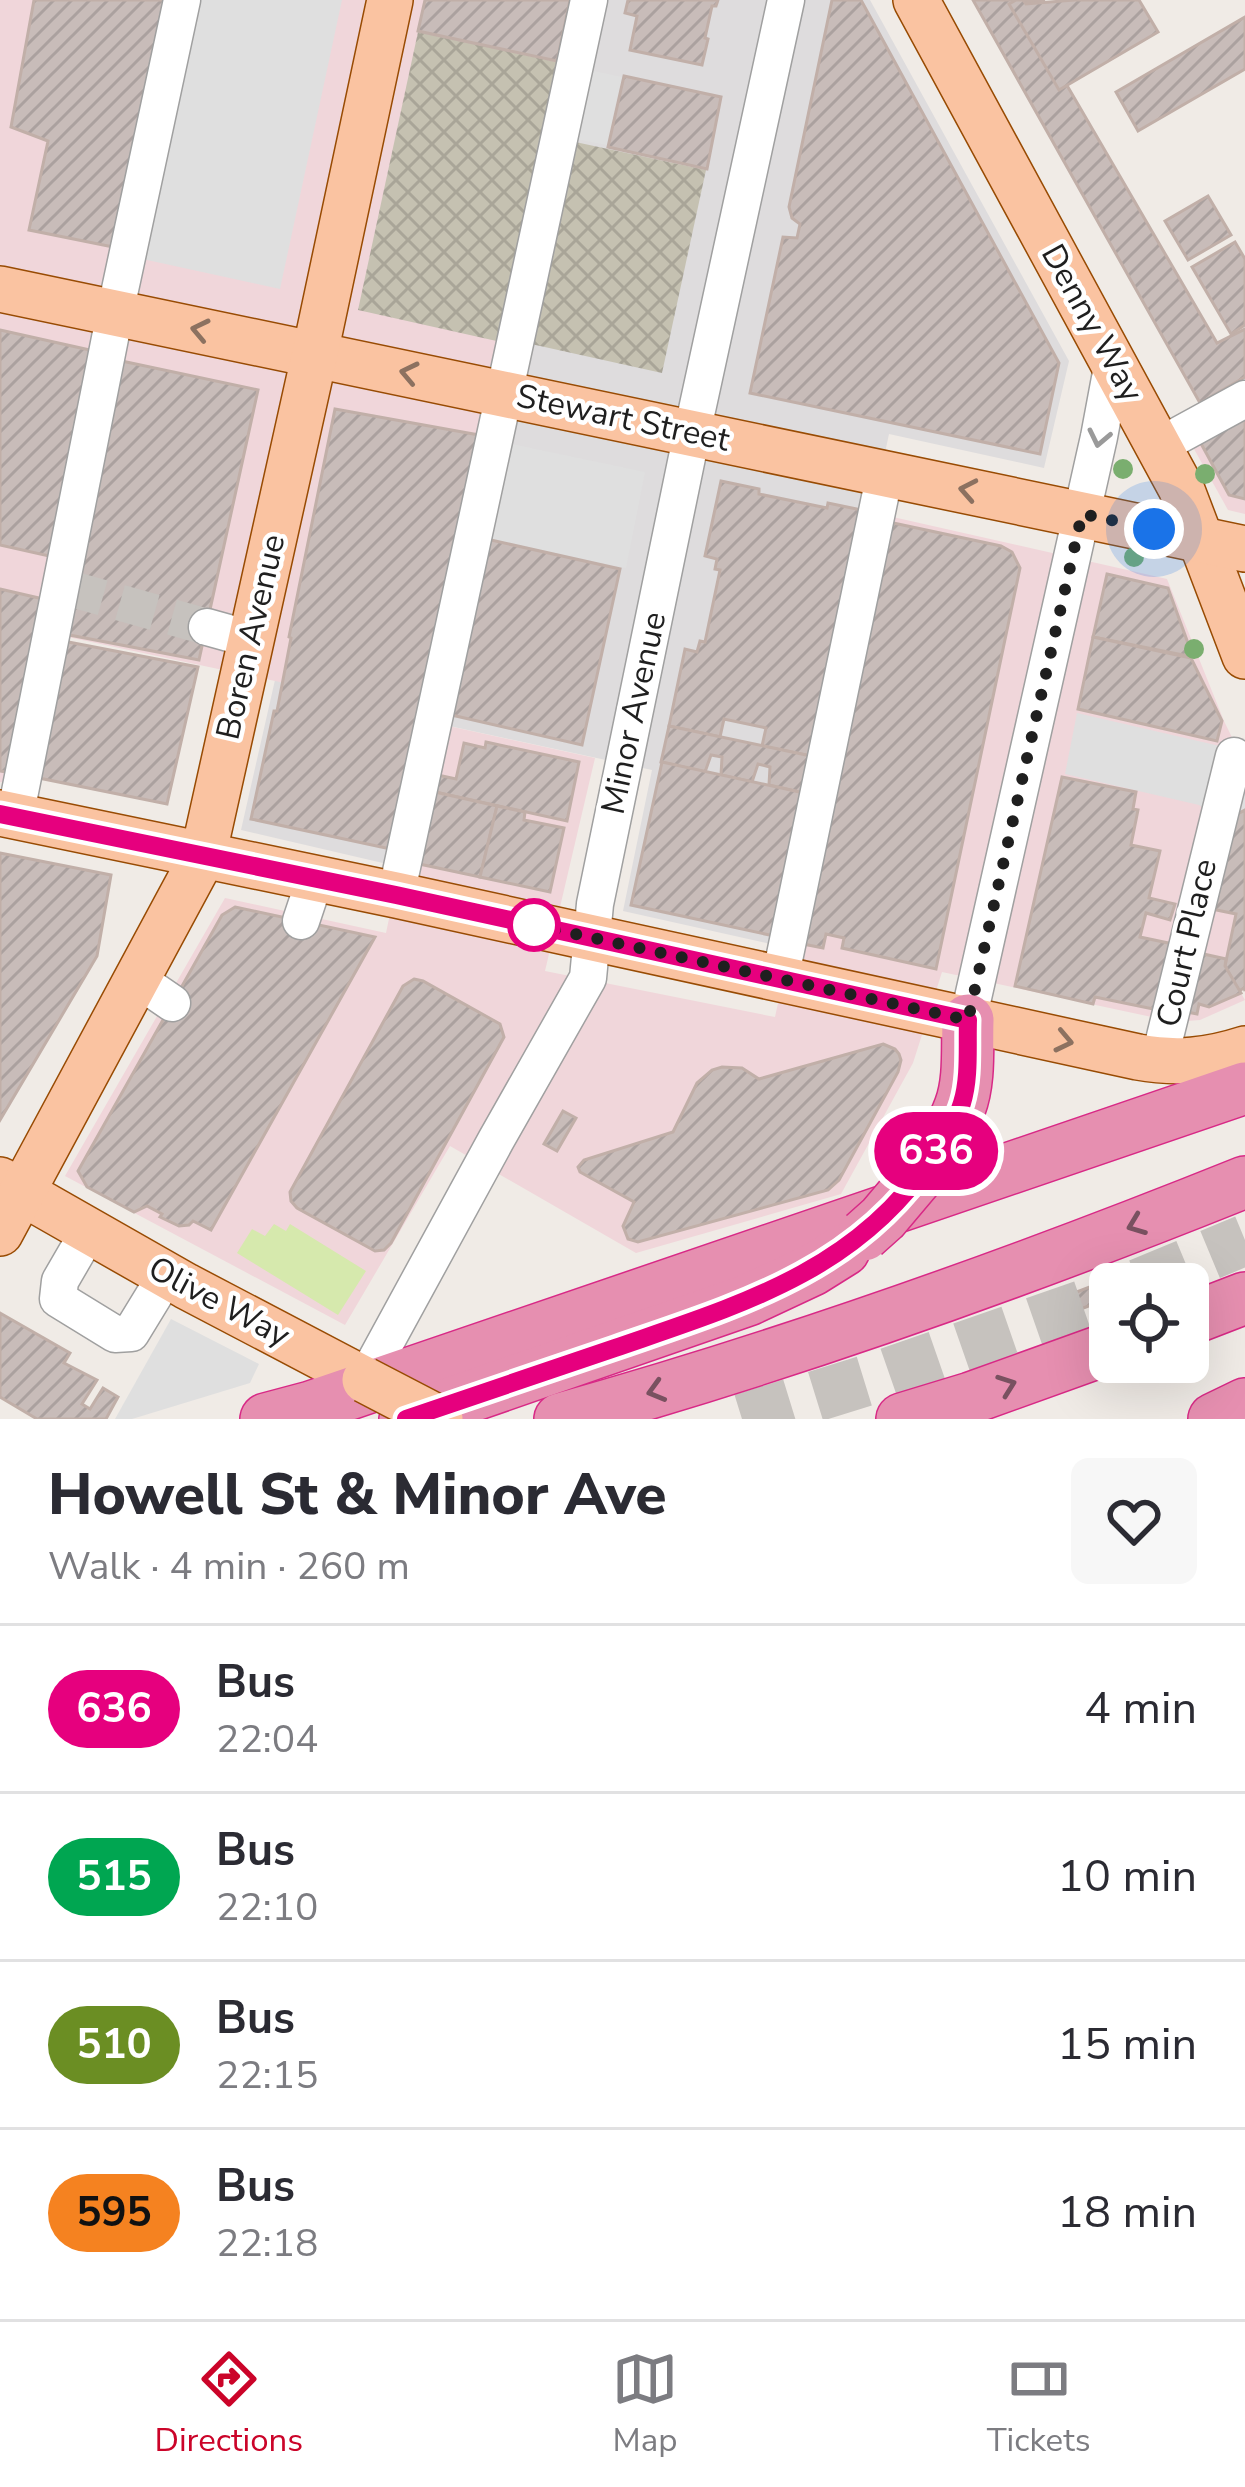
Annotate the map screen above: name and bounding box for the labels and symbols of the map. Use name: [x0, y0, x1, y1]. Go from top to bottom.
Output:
street label: Denny Way: [1030, 236, 1154, 410]
one-way arrow: [190, 318, 210, 344]
one-way arrow: [400, 362, 420, 387]
street label: Stewart Street: [512, 373, 734, 463]
one-way arrow: [1087, 428, 1113, 448]
one-way arrow: [958, 478, 978, 504]
your location: [1124, 499, 1184, 559]
street label: Boren Avenue: [206, 530, 296, 744]
street label: Minor Avenue: [591, 608, 677, 818]
street label: Court Place: [1146, 854, 1228, 1032]
unlabelled marker: [509, 900, 559, 950]
one-way arrow: [1053, 1027, 1073, 1052]
line badge: 636: [867, 1112, 1005, 1190]
one-way arrow: [1127, 1211, 1148, 1235]
street label: Olive Way: [140, 1246, 298, 1358]
one-way arrow: [995, 1375, 1016, 1399]
one-way arrow: [646, 1377, 667, 1402]

